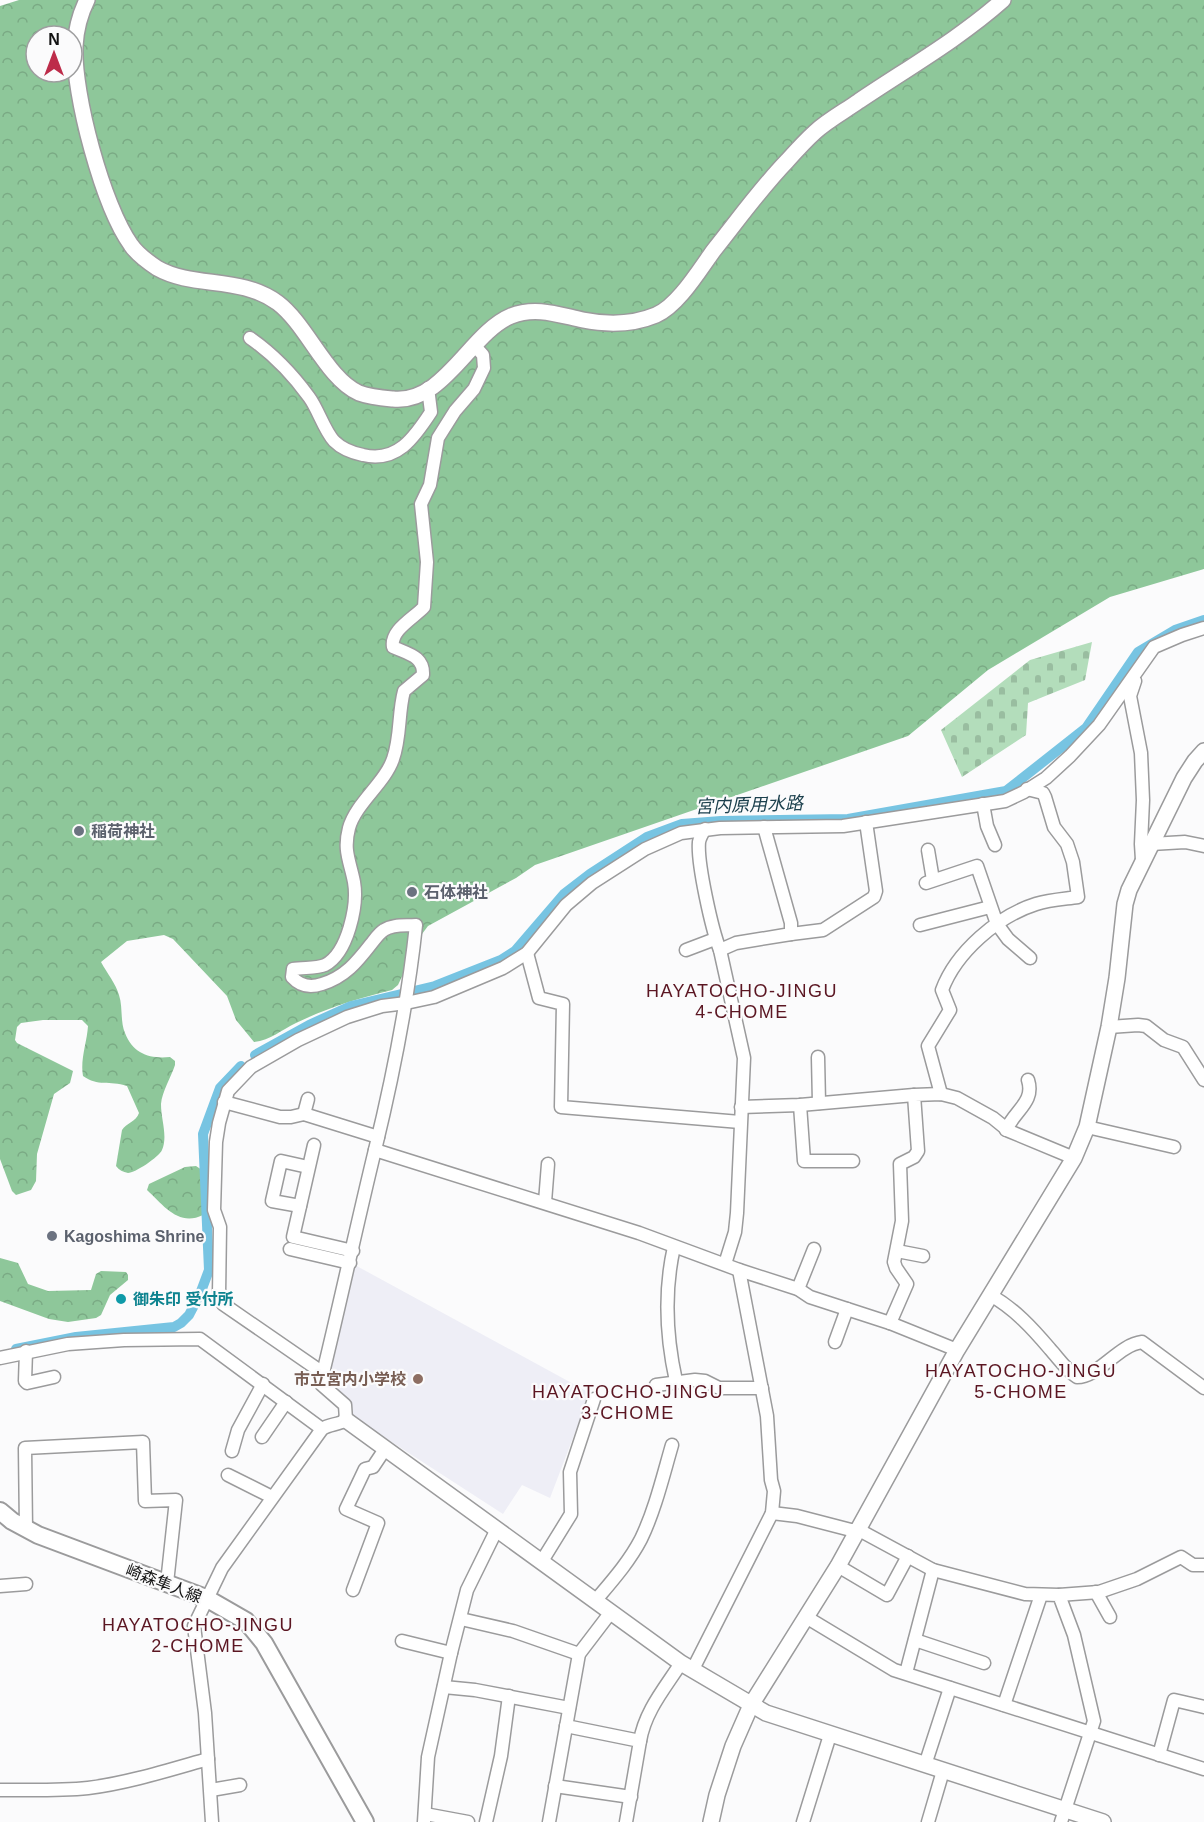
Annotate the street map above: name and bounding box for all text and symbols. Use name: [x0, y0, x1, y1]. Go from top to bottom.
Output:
north arrow: [24, 24, 84, 84]
text: N: [48, 31, 60, 48]
water label: 宮内原用水路: [695, 793, 805, 817]
place label: 稲荷神社: [91, 822, 155, 840]
marker: 稲荷神社: [72, 824, 86, 838]
place label: 石体神社: [424, 883, 488, 901]
marker: 石体神社: [405, 885, 419, 899]
district label: HAYATOCHO-JINGU 4-CHOME: [646, 981, 838, 1022]
place label: Kagoshima Shrine: [64, 1228, 205, 1245]
marker: Kagoshima Shrine: [45, 1229, 59, 1243]
place label: 御朱印 受付所: [133, 1291, 233, 1308]
marker: 御朱印 受付所: [114, 1292, 128, 1306]
district label: HAYATOCHO-JINGU 5-CHOME: [925, 1361, 1117, 1402]
place label: 市立宮内小学校: [294, 1371, 406, 1388]
marker: 市立宮内小学校: [411, 1372, 425, 1386]
district label: HAYATOCHO-JINGU 3-CHOME: [532, 1382, 724, 1423]
street label: 崎森隼人線: [123, 1561, 204, 1606]
district label: HAYATOCHO-JINGU 2-CHOME: [102, 1615, 294, 1656]

